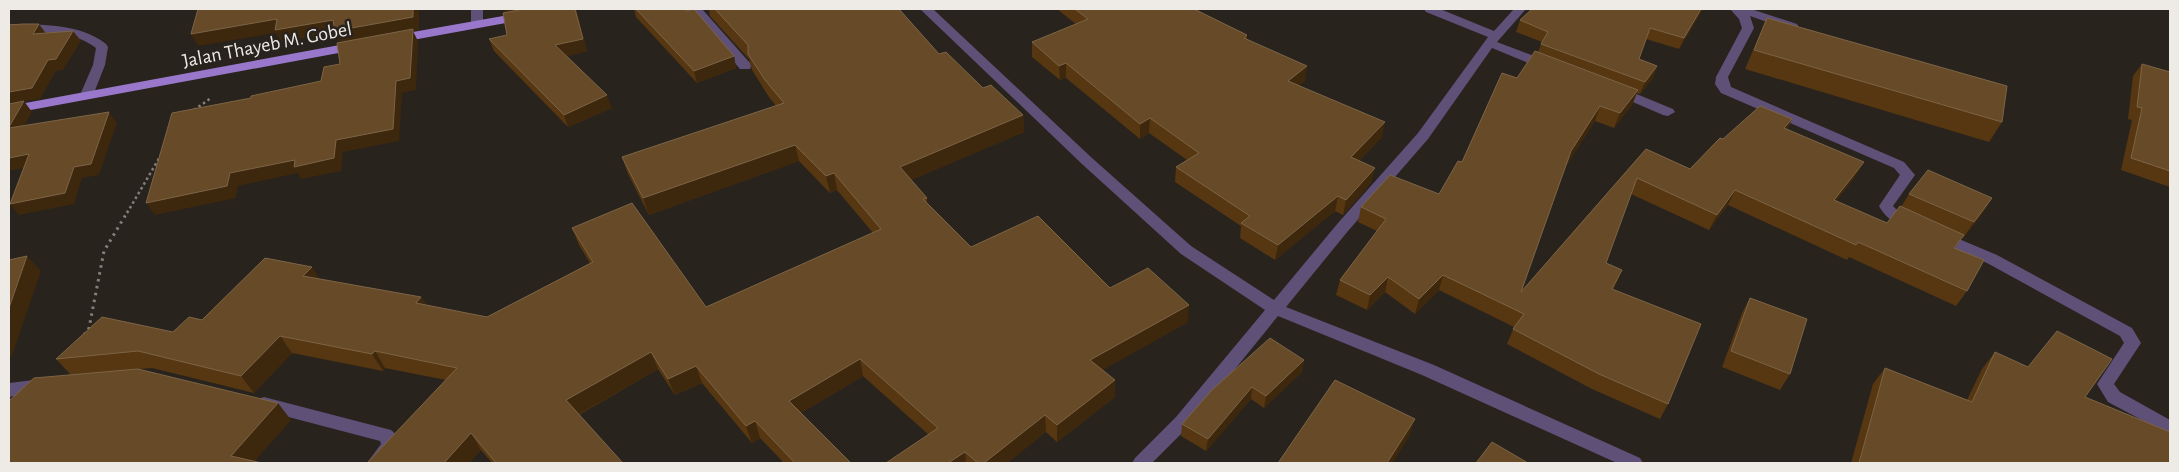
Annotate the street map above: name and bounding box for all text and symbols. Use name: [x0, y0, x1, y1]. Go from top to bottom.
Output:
street label: Jalan Thayeb M. Gobel: [181, 19, 354, 71]

